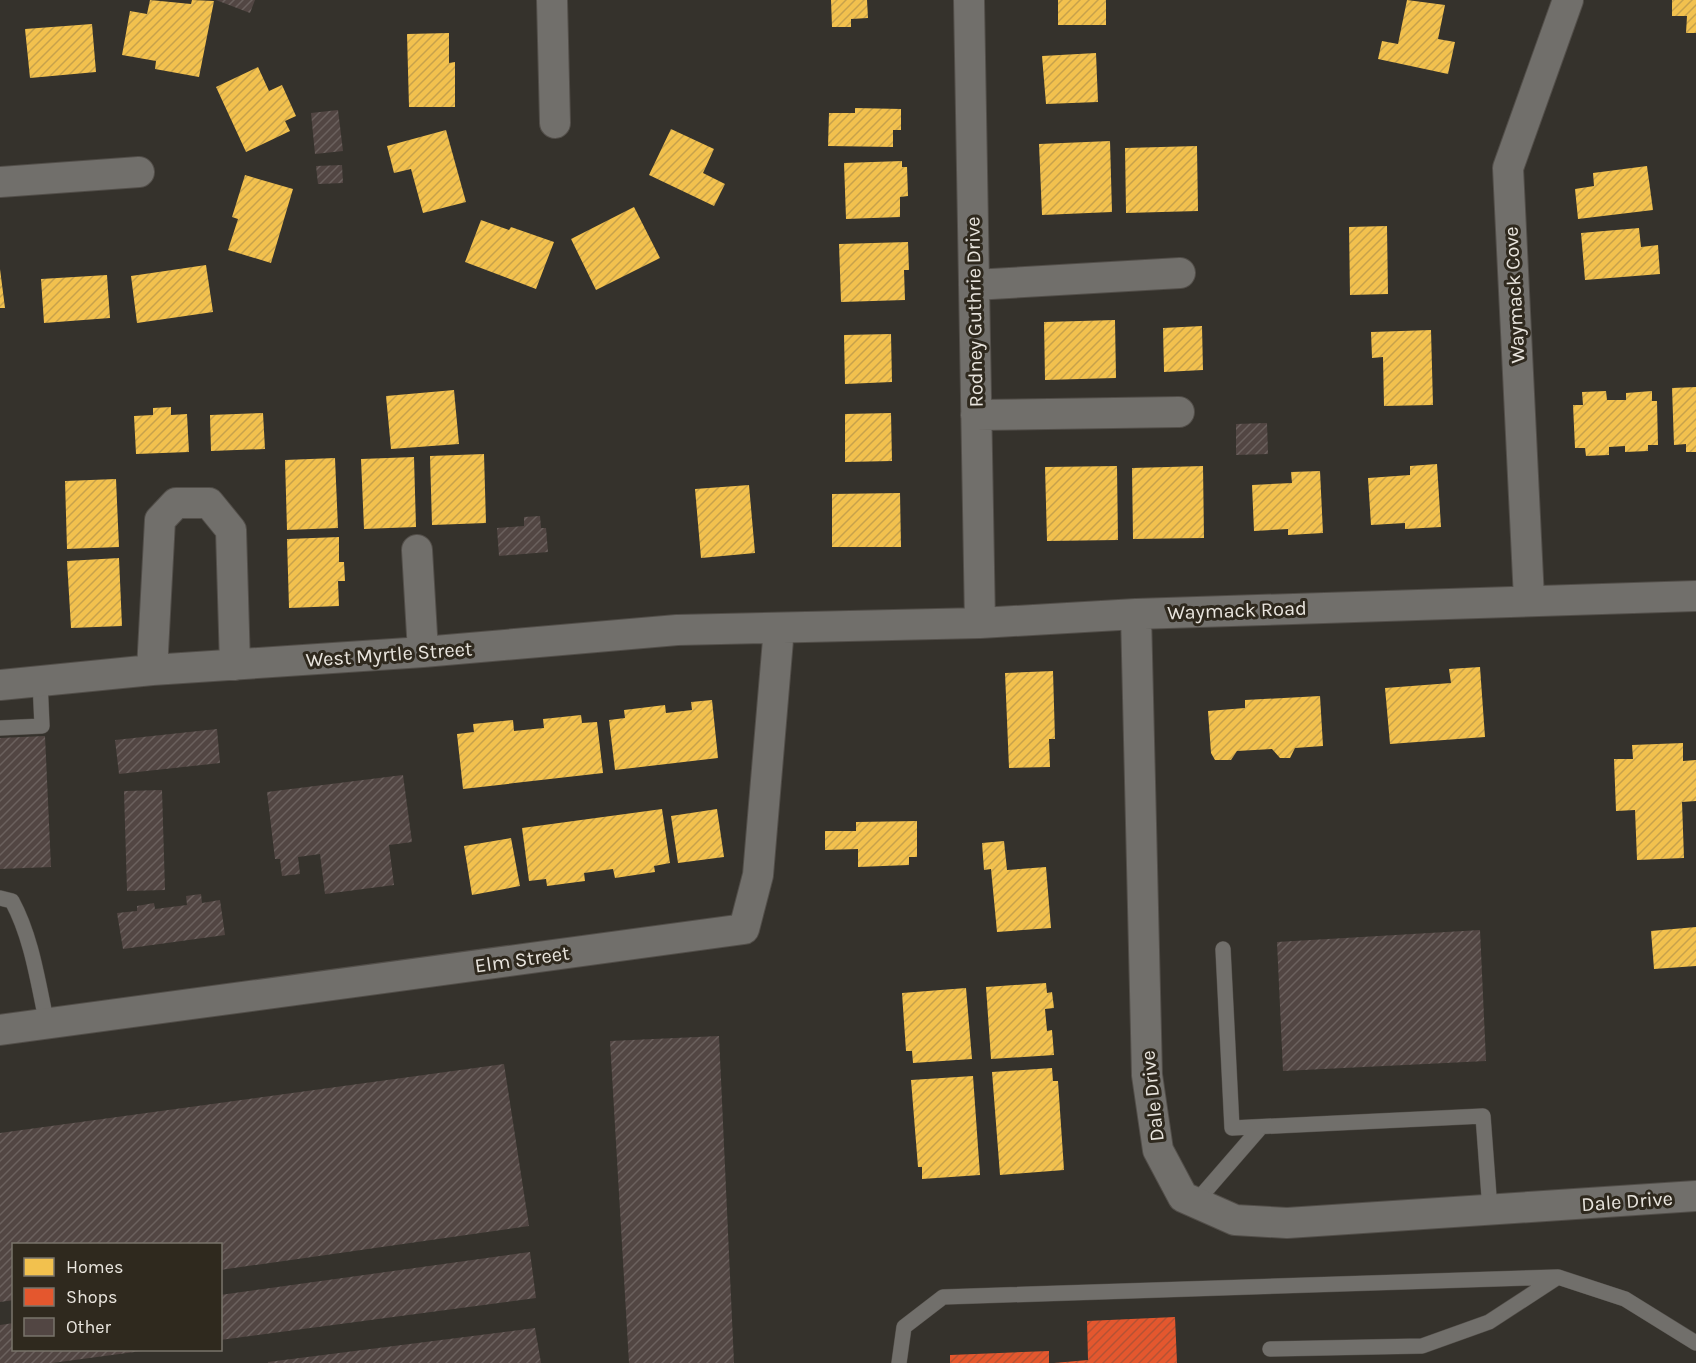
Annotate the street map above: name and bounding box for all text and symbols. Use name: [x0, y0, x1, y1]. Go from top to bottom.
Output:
street label: Rodney Guthrie Drive: [961, 216, 988, 408]
street label: Waymack Cove: [1499, 226, 1530, 364]
street label: Waymack Road: [1167, 597, 1307, 624]
street label: West Myrtle Street: [305, 637, 474, 672]
street label: Elm Street: [473, 941, 571, 978]
street label: Dale Drive: [1136, 1049, 1169, 1143]
street label: Dale Drive: [1581, 1187, 1673, 1216]
legend: [12, 1243, 222, 1351]
text: Homes: [66, 1256, 123, 1278]
text: Shops: [66, 1286, 118, 1308]
text: Other: [66, 1316, 111, 1338]

